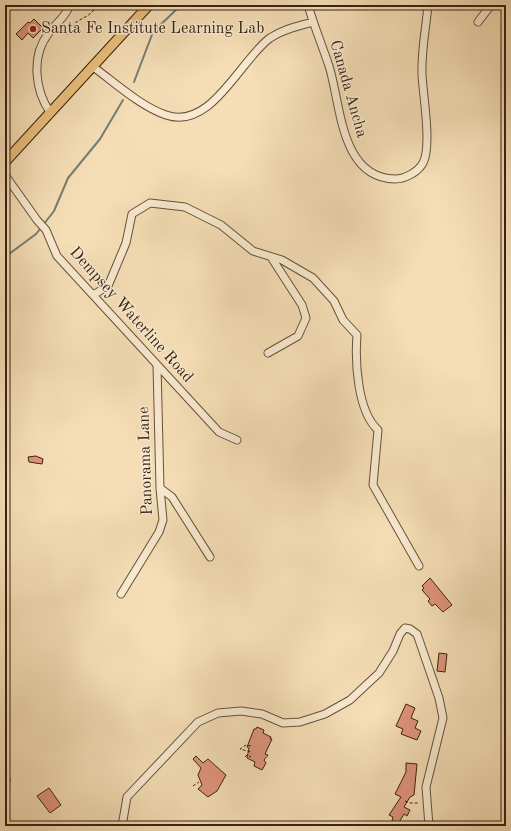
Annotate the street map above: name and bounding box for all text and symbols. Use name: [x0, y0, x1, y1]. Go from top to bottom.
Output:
place label: Santa Fe Institute Learning Lab: [41, 21, 264, 37]
marker: Santa Fe Institute Learning Lab: [28, 24, 38, 34]
street label: Canada Ancha: [326, 39, 370, 140]
street label: Dempsey Waterline Road: [66, 244, 196, 386]
street label: Panorama Lane: [136, 406, 156, 516]

